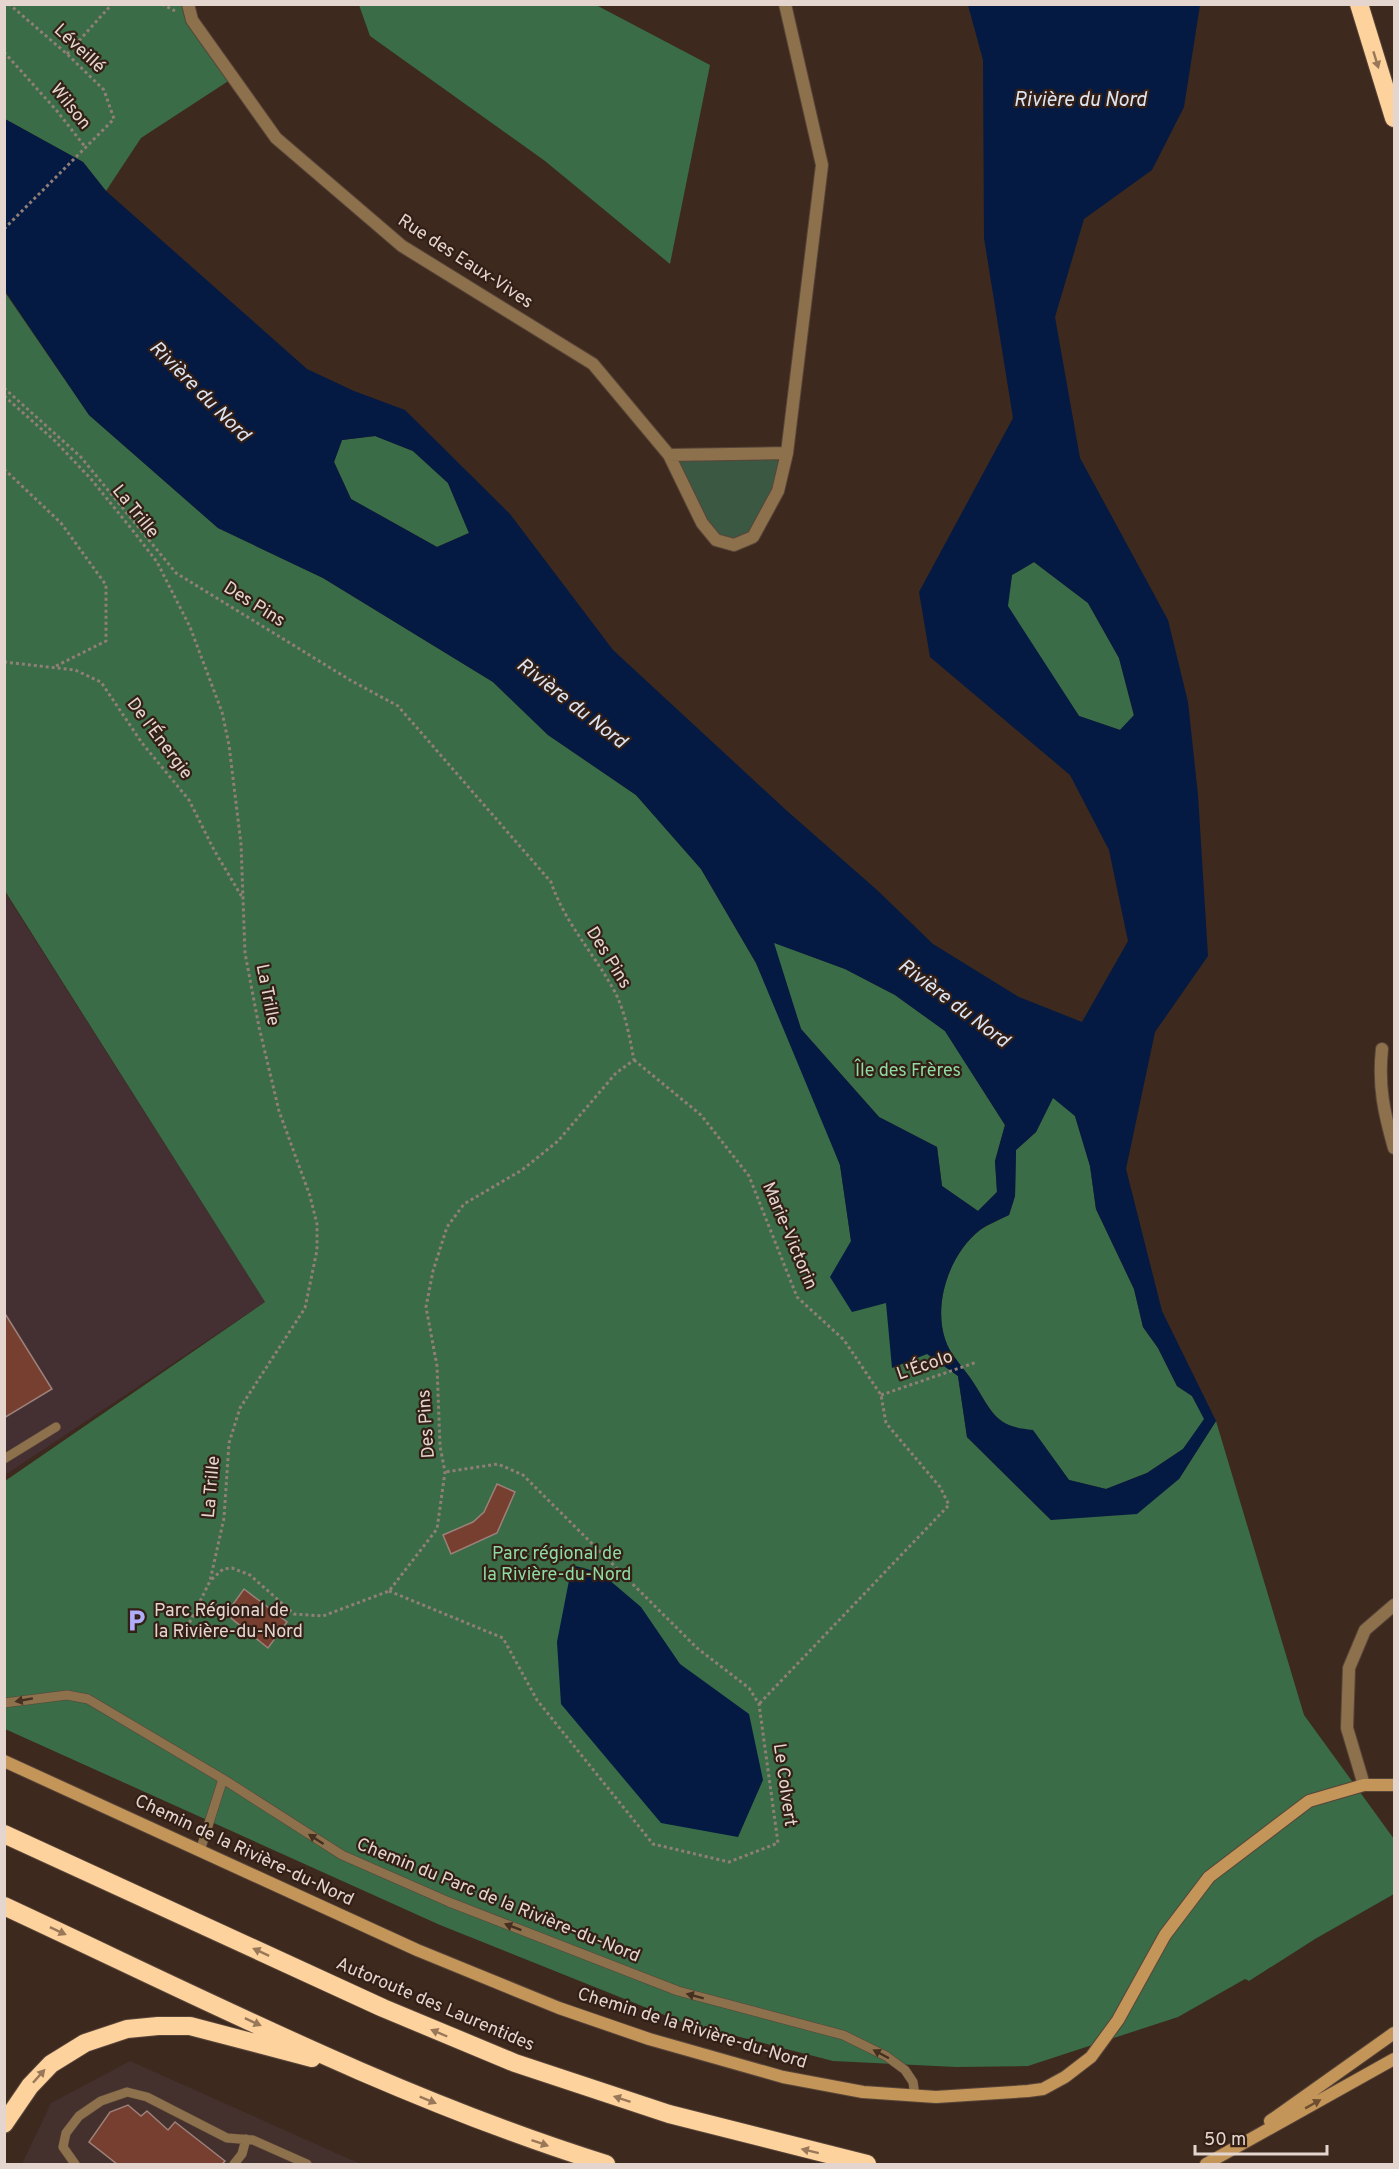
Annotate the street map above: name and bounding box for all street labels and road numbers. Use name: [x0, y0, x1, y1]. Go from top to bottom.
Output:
street label: Léveillé: [48, 19, 110, 79]
street label: Wilson: [44, 79, 96, 135]
street label: Rue des Eaux-Vives: [393, 210, 537, 314]
street label: La Trille: [106, 480, 164, 544]
street label: Des Pins: [219, 577, 289, 633]
street label: De l'Énergie: [121, 692, 199, 784]
street label: Des Pins: [580, 923, 636, 993]
street label: La Trille: [250, 962, 284, 1028]
street label: Marie-Victorin: [756, 1179, 822, 1293]
street label: L'Écolo: [893, 1344, 956, 1386]
street label: Des Pins: [413, 1389, 441, 1459]
street label: La Trille: [198, 1455, 226, 1519]
street label: Le Colvert: [767, 1742, 801, 1828]
street label: Chemin de la Rivière-du-Nord: [131, 1790, 357, 1912]
street label: Chemin du Parc de la Rivière-du-Nord: [353, 1833, 643, 1969]
street label: Autoroute des Laurentides: [332, 1953, 538, 2057]
street label: Chemin de la Rivière-du-Nord: [574, 1983, 810, 2075]

